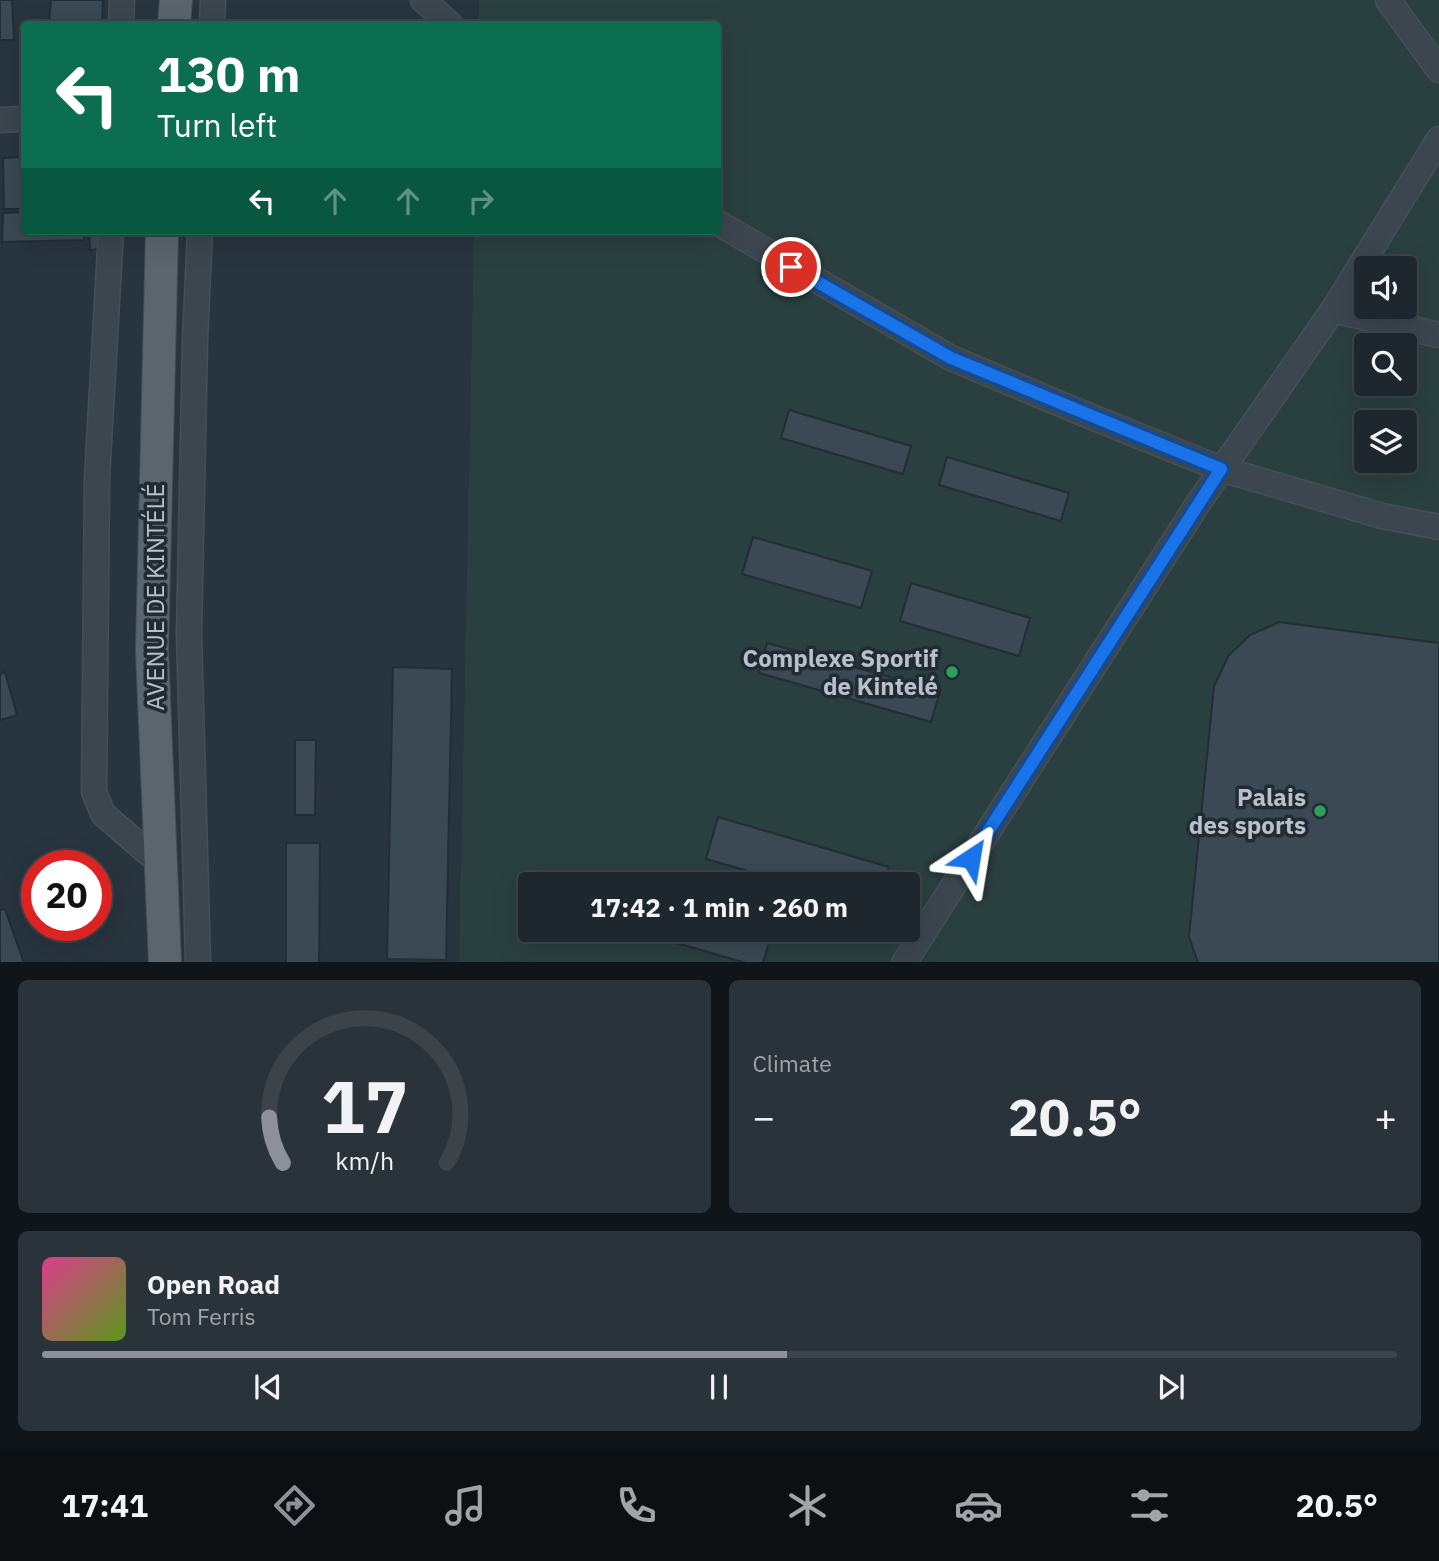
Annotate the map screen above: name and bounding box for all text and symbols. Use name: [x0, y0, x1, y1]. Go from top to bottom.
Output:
text: 130 m: [157, 42, 301, 105]
icon: left: [42, 49, 133, 140]
text: Turn left: [157, 104, 277, 146]
icon: left: [243, 182, 281, 220]
icon: ahead: [316, 182, 354, 220]
icon: ahead: [389, 182, 427, 220]
icon: right: [462, 182, 500, 220]
pin: [761, 237, 821, 297]
icon: arrive: [772, 248, 810, 286]
map controls: [1354, 256, 1417, 473]
button: sound: [1354, 256, 1417, 319]
button: search: [1354, 333, 1417, 396]
button: layers: [1354, 410, 1417, 473]
street label: AVENUE DE KINTÉLÉ: [139, 483, 171, 711]
place label: Complexe Sportif de Kintelé: [743, 642, 938, 702]
marker: Complexe Sportif de Kintelé: [944, 664, 960, 680]
place label: Palais des sports: [1189, 781, 1306, 841]
marker: Palais des sports: [1312, 803, 1328, 819]
position arrow: [934, 821, 1008, 895]
speed limit sign: 20: [21, 850, 112, 941]
text: 17:42 · 1 min · 260 m: [590, 890, 848, 924]
text: Climate: [753, 1048, 832, 1078]
text: 17: [321, 1058, 408, 1153]
text: 20.5°: [1008, 1083, 1142, 1150]
text: −: [753, 1092, 775, 1141]
text: +: [1374, 1092, 1397, 1141]
text: km/h: [335, 1143, 394, 1176]
text: Open Road: [147, 1267, 280, 1301]
text: Tom Ferris: [147, 1301, 256, 1331]
icon: previous: [249, 1368, 287, 1406]
icon: pause: [700, 1368, 738, 1406]
icon: next: [1152, 1368, 1190, 1406]
icon: directions: [270, 1481, 319, 1530]
icon: music: [441, 1481, 490, 1530]
icon: phone: [612, 1481, 661, 1530]
icon: climate: [783, 1481, 832, 1530]
icon: car: [954, 1481, 1003, 1530]
icon: filters: [1125, 1481, 1174, 1530]
text: 17:41: [61, 1484, 148, 1526]
text: 20.5°: [1295, 1484, 1378, 1526]

